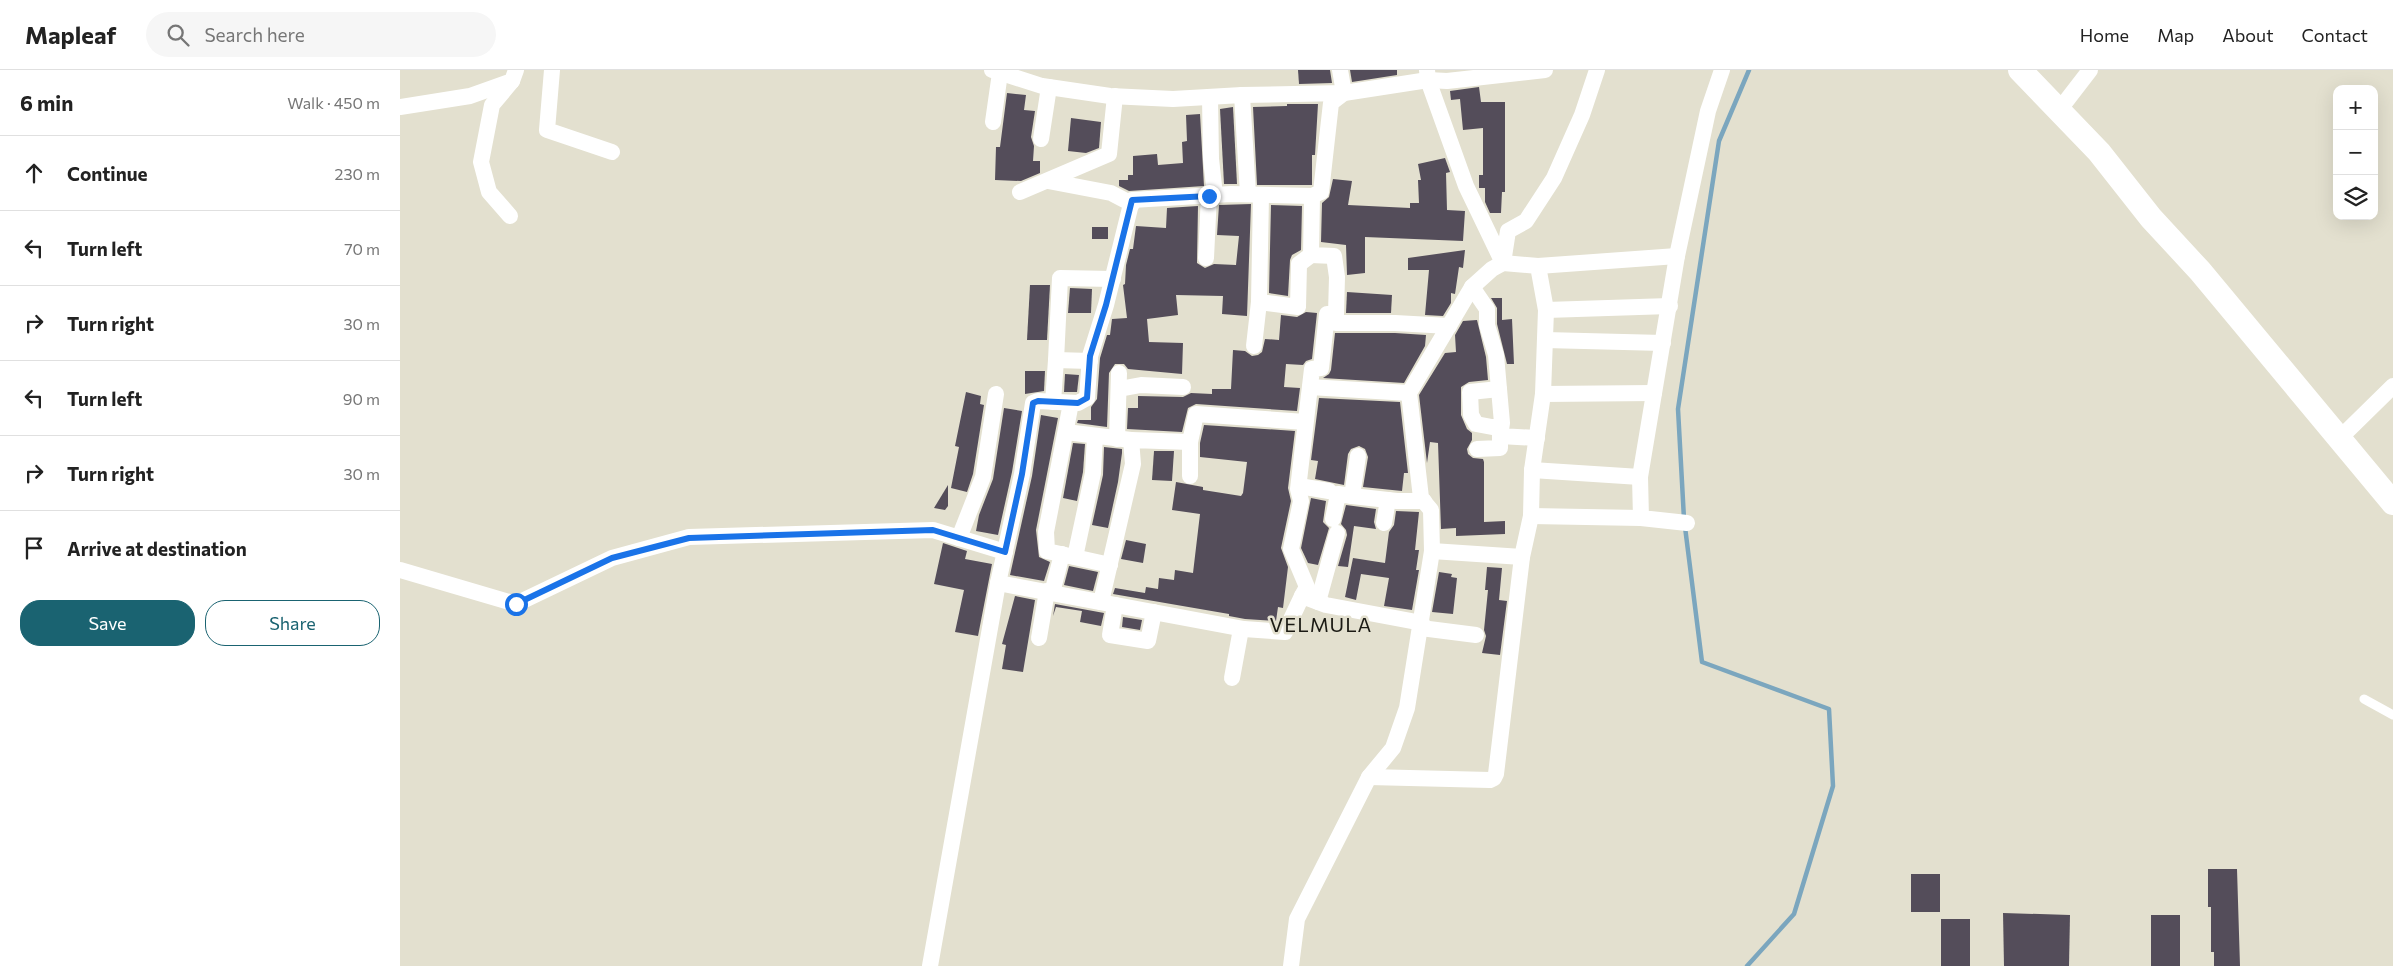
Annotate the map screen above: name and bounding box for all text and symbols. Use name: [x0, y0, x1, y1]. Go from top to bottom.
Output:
search box: [146, 12, 496, 57]
text: Mapleaf: [25, 20, 116, 49]
icon: search: [164, 21, 192, 49]
text: Search here: [204, 23, 305, 46]
text: Home: [2080, 24, 2129, 46]
text: Map: [2157, 24, 2194, 46]
text: About: [2222, 24, 2274, 46]
text: Contact: [2302, 24, 2368, 46]
map controls: [2333, 85, 2378, 220]
button: +: [2333, 85, 2378, 130]
text: 6 min: [20, 90, 73, 115]
text: Walk · 450 m: [287, 93, 380, 112]
button: −: [2333, 130, 2378, 175]
icon: ahead: [20, 159, 48, 187]
text: Continue: [67, 162, 147, 185]
text: 230 m: [335, 164, 380, 183]
button: layers: [2333, 175, 2378, 220]
route end: [1198, 185, 1221, 208]
icon: left: [20, 234, 48, 262]
text: Turn left: [67, 237, 142, 260]
text: 70 m: [344, 239, 380, 258]
icon: right: [20, 309, 48, 337]
text: Turn right: [67, 312, 154, 335]
text: 30 m: [343, 314, 380, 333]
icon: left: [20, 384, 48, 412]
text: Turn left: [67, 387, 142, 410]
text: 90 m: [343, 389, 380, 408]
icon: right: [20, 459, 48, 487]
text: Turn right: [67, 462, 154, 485]
text: 30 m: [343, 464, 380, 483]
icon: arrive: [20, 534, 48, 562]
text: Arrive at destination: [67, 537, 247, 560]
route start: [505, 593, 528, 616]
button: Save: [20, 600, 195, 646]
button: Share: [205, 600, 380, 646]
district label: VELMULA: [1270, 612, 1372, 636]

